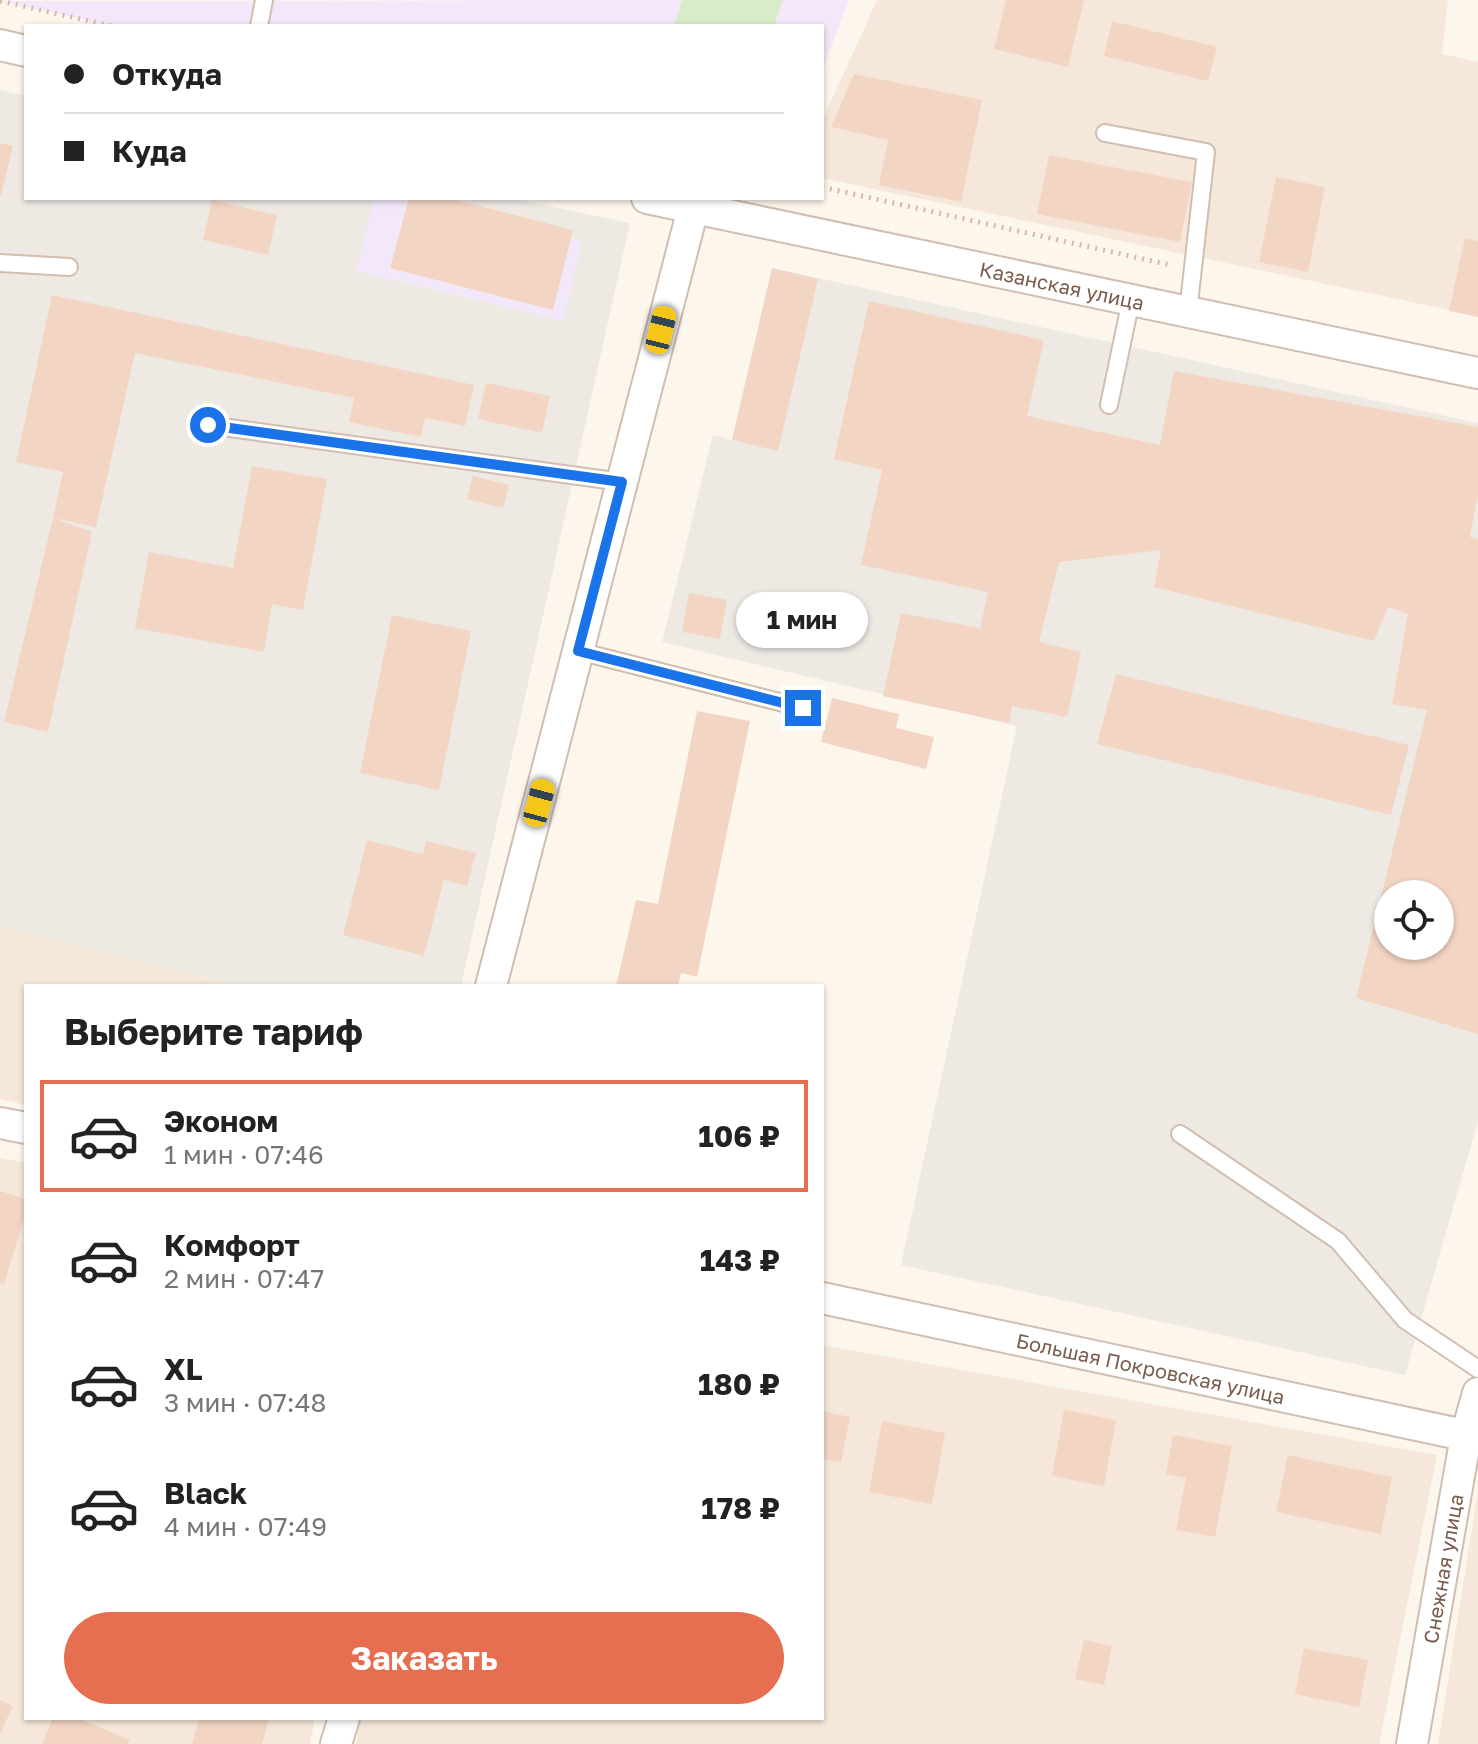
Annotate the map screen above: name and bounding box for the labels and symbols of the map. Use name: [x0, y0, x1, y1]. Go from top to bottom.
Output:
street label: Казанская улица: [977, 256, 1146, 314]
car: [644, 304, 678, 356]
route start: [190, 407, 226, 443]
callout: 1 мин: [737, 592, 869, 648]
route end: [785, 690, 821, 726]
car: [521, 777, 557, 829]
street label: Большая Покровская улица: [1014, 1328, 1287, 1408]
street label: Снежная улица: [1418, 1492, 1468, 1645]

